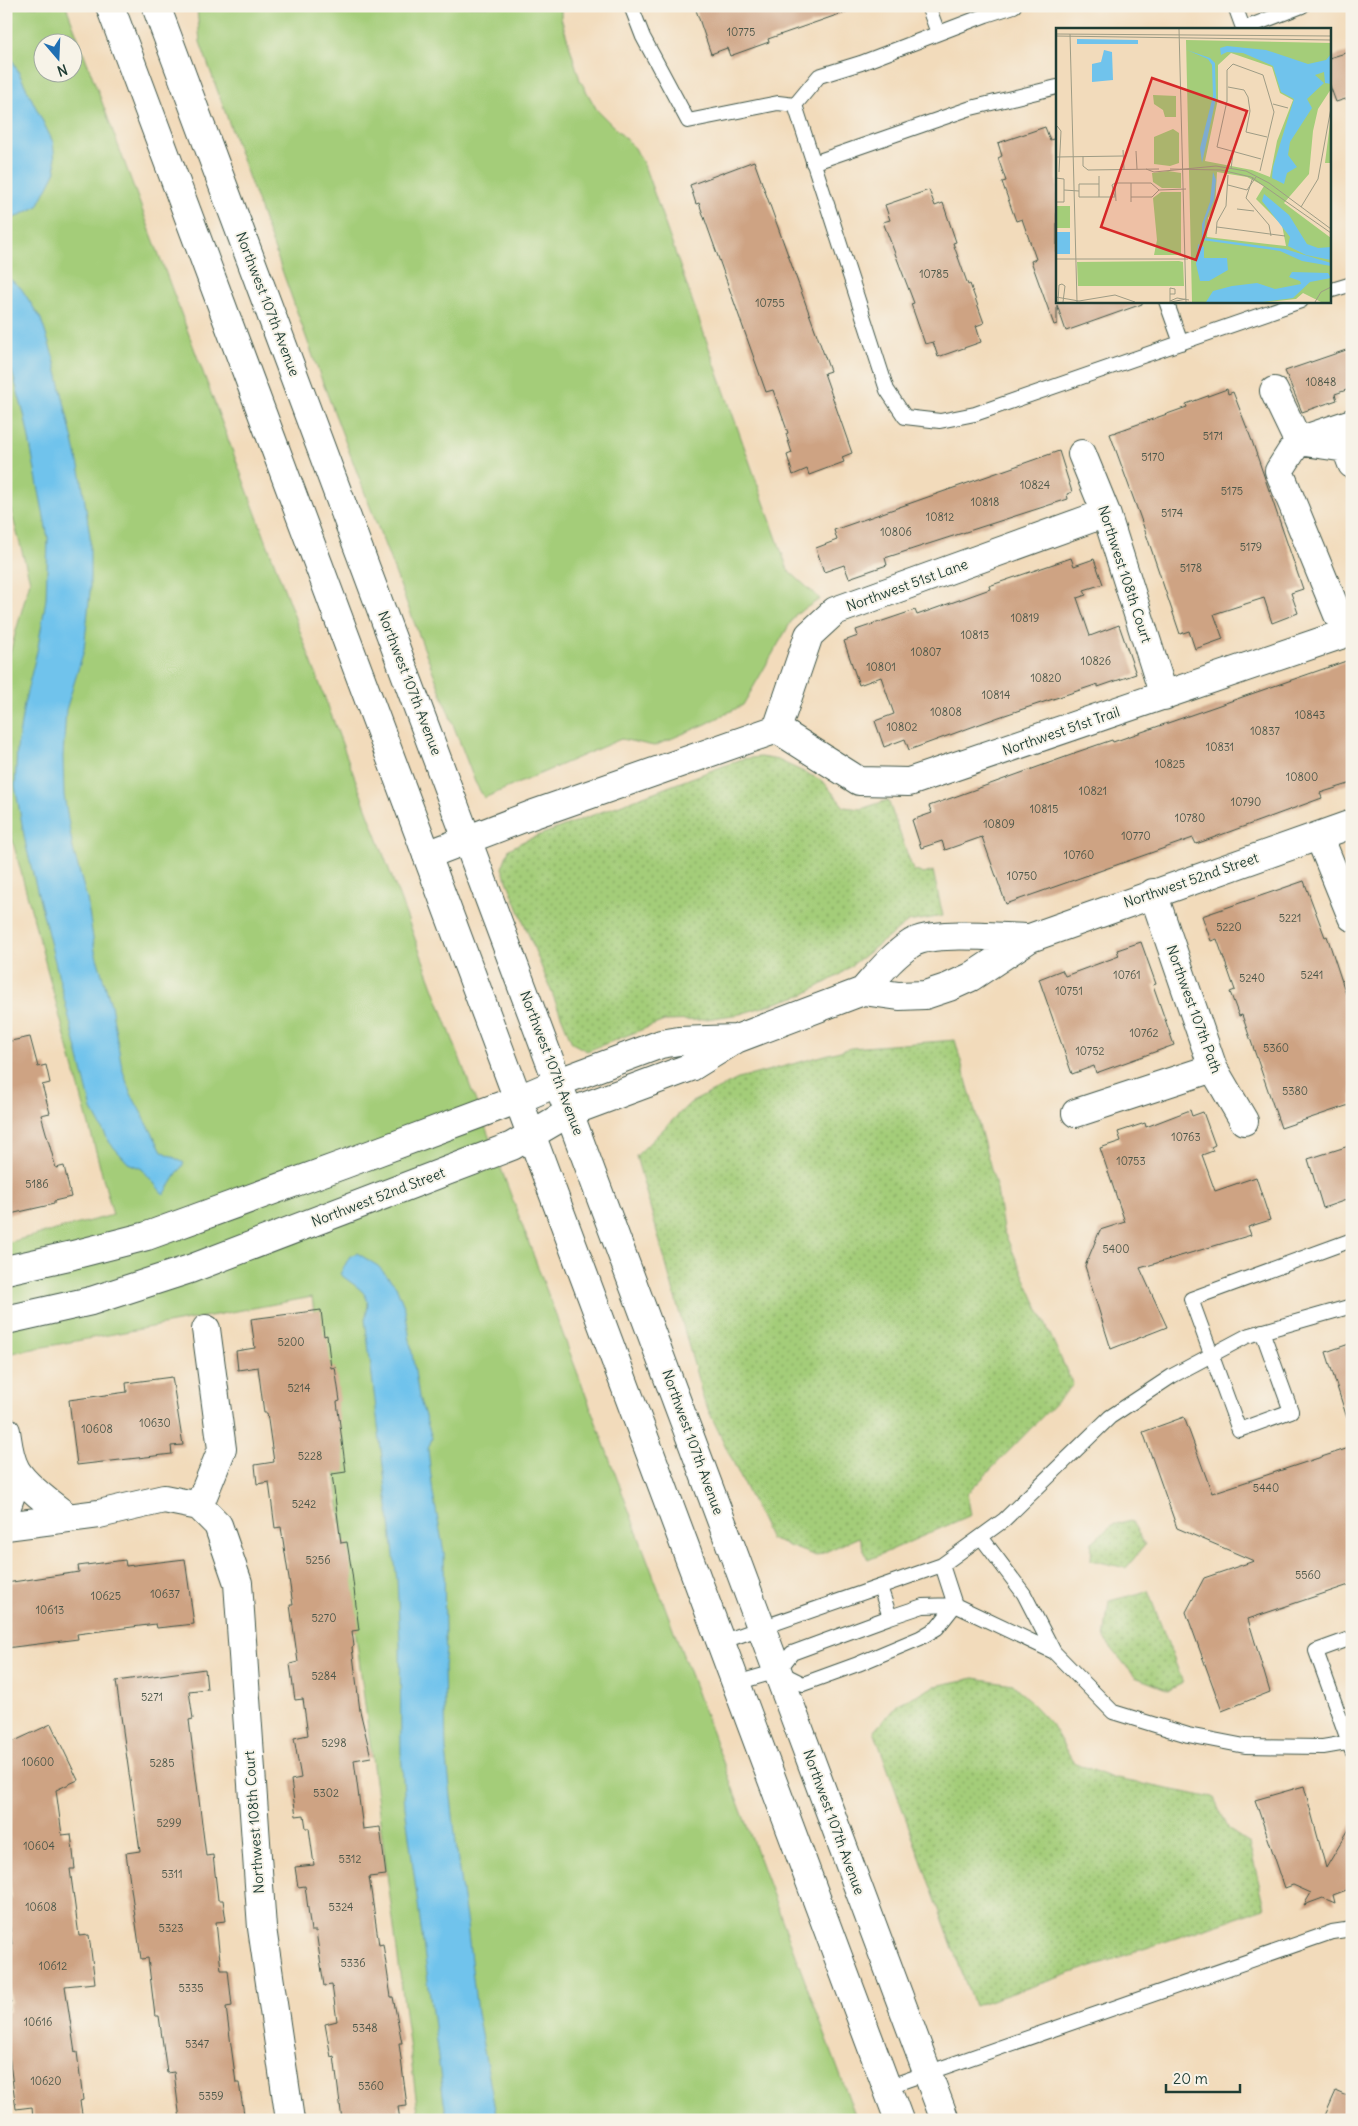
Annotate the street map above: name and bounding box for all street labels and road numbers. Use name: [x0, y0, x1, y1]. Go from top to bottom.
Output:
street label: Northwest 107th Avenue: [232, 229, 304, 379]
street label: Northwest 108th Court: [1094, 503, 1156, 645]
street label: Northwest 51st Lane: [844, 555, 970, 615]
street label: Northwest 107th Avenue: [374, 608, 446, 758]
street label: Northwest 51st Trail: [1000, 702, 1122, 760]
street label: Northwest 52nd Street: [1121, 848, 1261, 912]
street label: Northwest 107th Path: [1162, 942, 1226, 1076]
street label: Northwest 107th Avenue: [516, 988, 588, 1138]
street label: Northwest 52nd Street: [309, 1163, 448, 1231]
street label: Northwest 107th Avenue: [658, 1367, 728, 1517]
street label: Northwest 107th Avenue: [799, 1747, 869, 1897]
street label: Northwest 108th Court: [240, 1750, 268, 1894]

